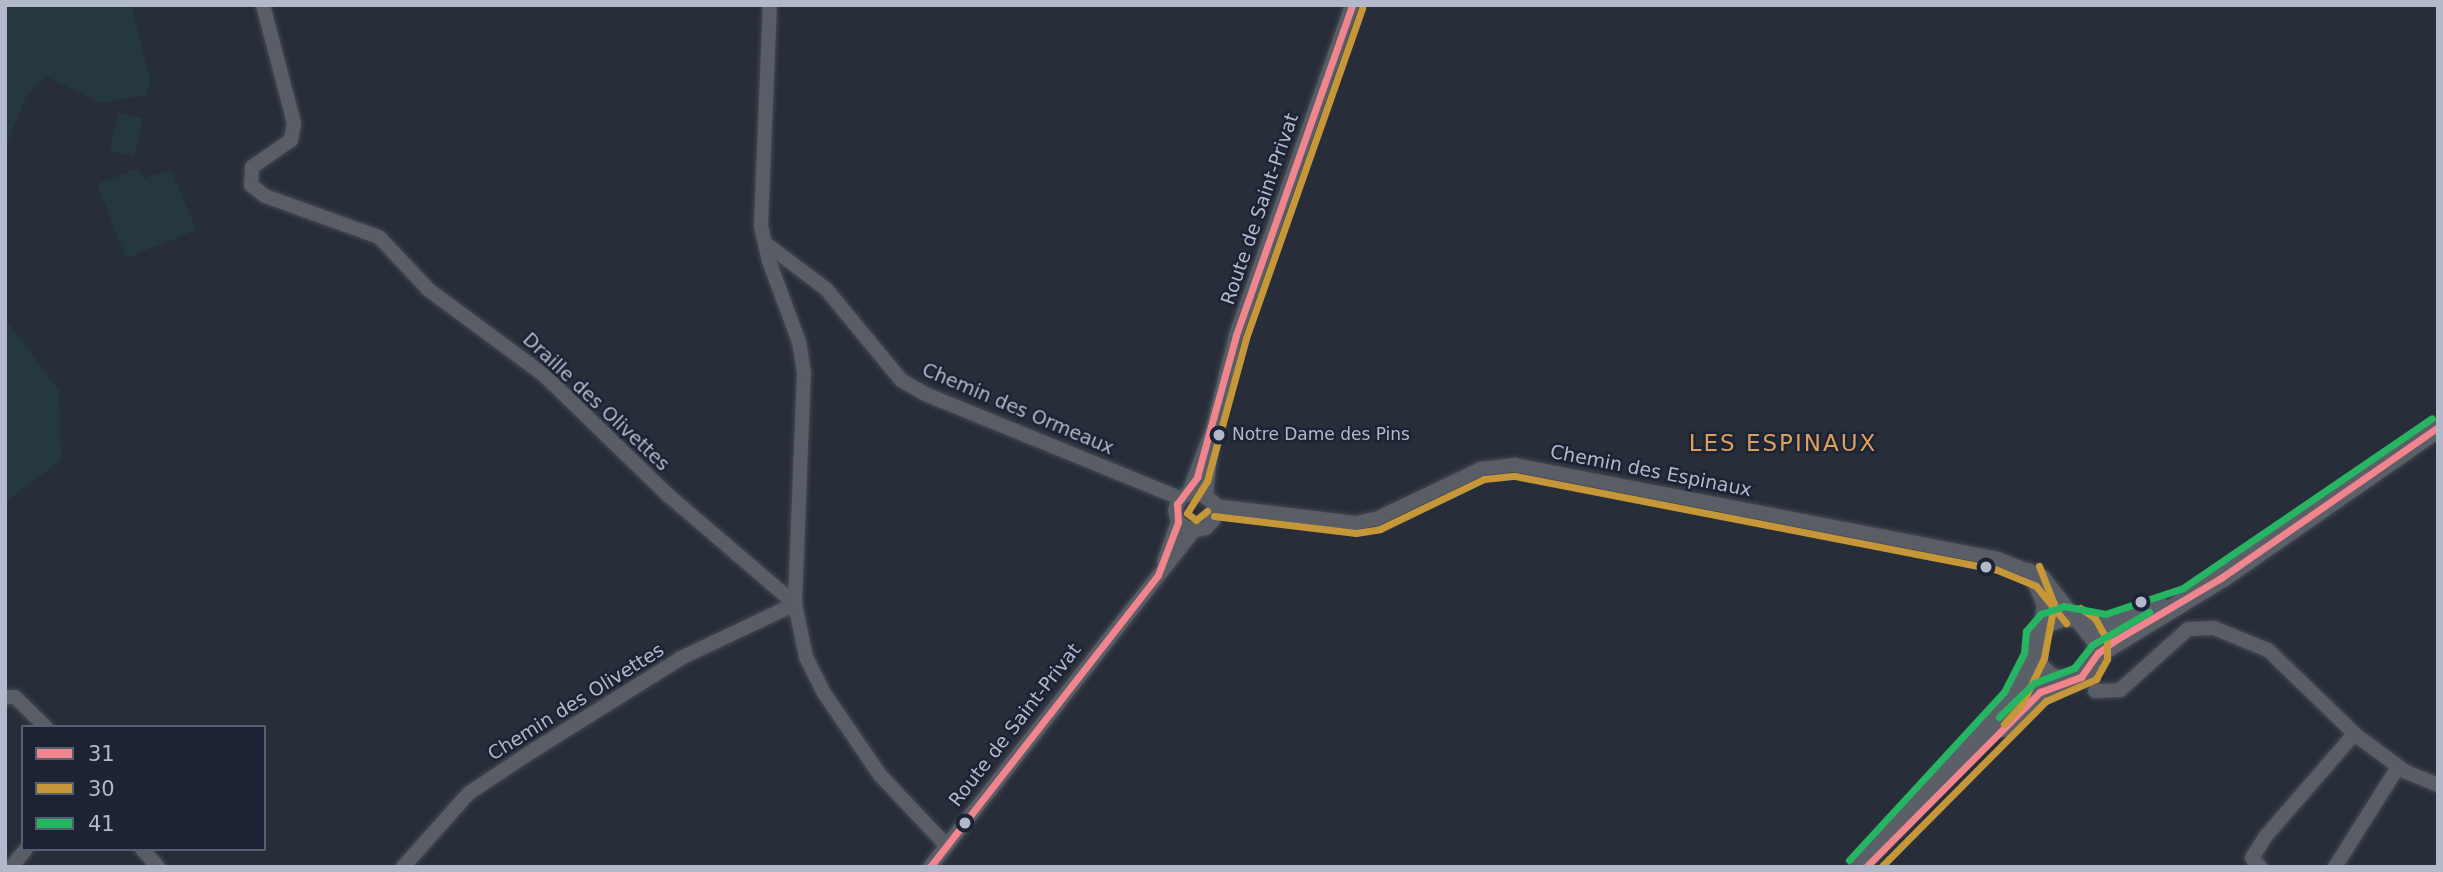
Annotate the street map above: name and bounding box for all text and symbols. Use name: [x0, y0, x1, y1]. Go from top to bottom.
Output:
street label: Route de Saint-Privat: [1217, 110, 1303, 308]
street label: Draille des Olivettes: [518, 328, 674, 476]
street label: Chemin des Ormeaux: [919, 358, 1117, 460]
place label: Notre Dame des Pins: [1232, 425, 1410, 445]
marker: Notre Dame des Pins: [1212, 428, 1226, 442]
district label: LES ESPINAUX: [1690, 429, 1876, 457]
street label: Chemin des Espinaux: [1548, 440, 1754, 502]
unlabelled marker: [1979, 560, 1993, 574]
unlabelled marker: [2134, 595, 2148, 609]
street label: Chemin des Olivettes: [484, 638, 668, 766]
street label: Route de Saint-Privat: [944, 639, 1086, 811]
legend: [21, 725, 266, 851]
text: 31: [88, 742, 115, 766]
text: 30: [88, 777, 115, 801]
text: 41: [88, 812, 115, 836]
unlabelled marker: [958, 816, 972, 830]

